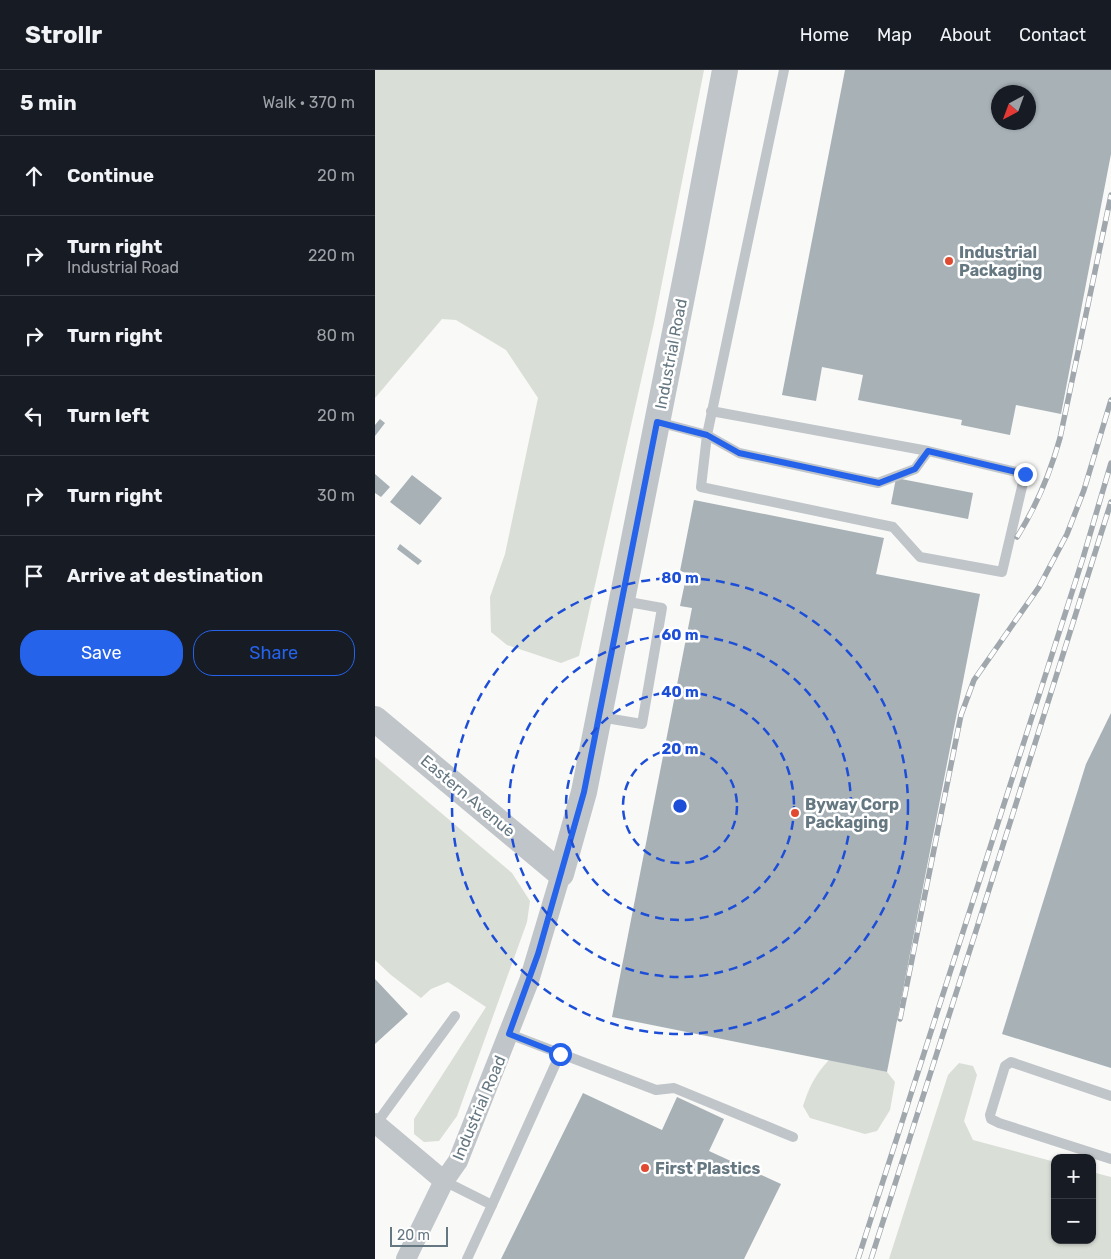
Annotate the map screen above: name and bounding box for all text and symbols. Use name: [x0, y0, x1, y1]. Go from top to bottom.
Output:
text: Strollr: [25, 21, 102, 49]
text: Home: [800, 24, 849, 46]
text: Map: [877, 24, 912, 46]
text: About: [940, 24, 991, 46]
text: Contact: [1019, 24, 1086, 46]
north arrow: [991, 85, 1036, 130]
text: 5 min: [20, 90, 77, 115]
text: Walk · 370 m: [262, 93, 355, 112]
icon: ahead: [20, 162, 48, 190]
text: Continue: [67, 164, 154, 187]
text: 20 m: [317, 166, 355, 185]
text: Turn right: [67, 235, 162, 258]
icon: right: [20, 242, 48, 270]
place label: Industrial Packaging: [959, 243, 1042, 280]
text: 220 m: [308, 246, 355, 265]
marker: Industrial Packaging: [943, 255, 955, 267]
text: Industrial Road: [67, 258, 179, 277]
street label: Industrial Road: [651, 297, 691, 411]
icon: right: [20, 322, 48, 350]
text: Turn right: [67, 324, 162, 347]
text: 80 m: [317, 326, 355, 345]
icon: left: [20, 402, 48, 430]
text: Turn left: [67, 404, 149, 427]
text: 20 m: [317, 406, 355, 425]
route end: [1014, 463, 1037, 486]
icon: right: [20, 482, 48, 510]
text: Turn right: [67, 484, 162, 507]
text: 30 m: [317, 486, 355, 505]
icon: arrive: [20, 562, 48, 590]
text: Arrive at destination: [67, 564, 263, 587]
text: 80 m: [661, 569, 699, 587]
text: 60 m: [662, 626, 698, 644]
button: Save: [20, 630, 183, 676]
button: Share: [193, 630, 355, 676]
text: 40 m: [661, 683, 699, 701]
text: 20 m: [662, 740, 698, 758]
street label: Eastern Avenue: [417, 751, 519, 841]
place label: Byway Corp Packaging: [805, 795, 899, 832]
centre of rings: [671, 797, 689, 815]
marker: Byway Corp Packaging: [789, 807, 801, 819]
route start: [549, 1043, 572, 1066]
street label: Industrial Road: [448, 1053, 510, 1163]
map controls: [1051, 1154, 1096, 1244]
button: +: [1051, 1154, 1096, 1199]
place label: First Plastics: [655, 1159, 761, 1178]
marker: First Plastics: [639, 1162, 651, 1174]
button: −: [1051, 1199, 1096, 1244]
scale bar: [390, 1224, 447, 1247]
text: 20 m: [397, 1227, 430, 1244]

